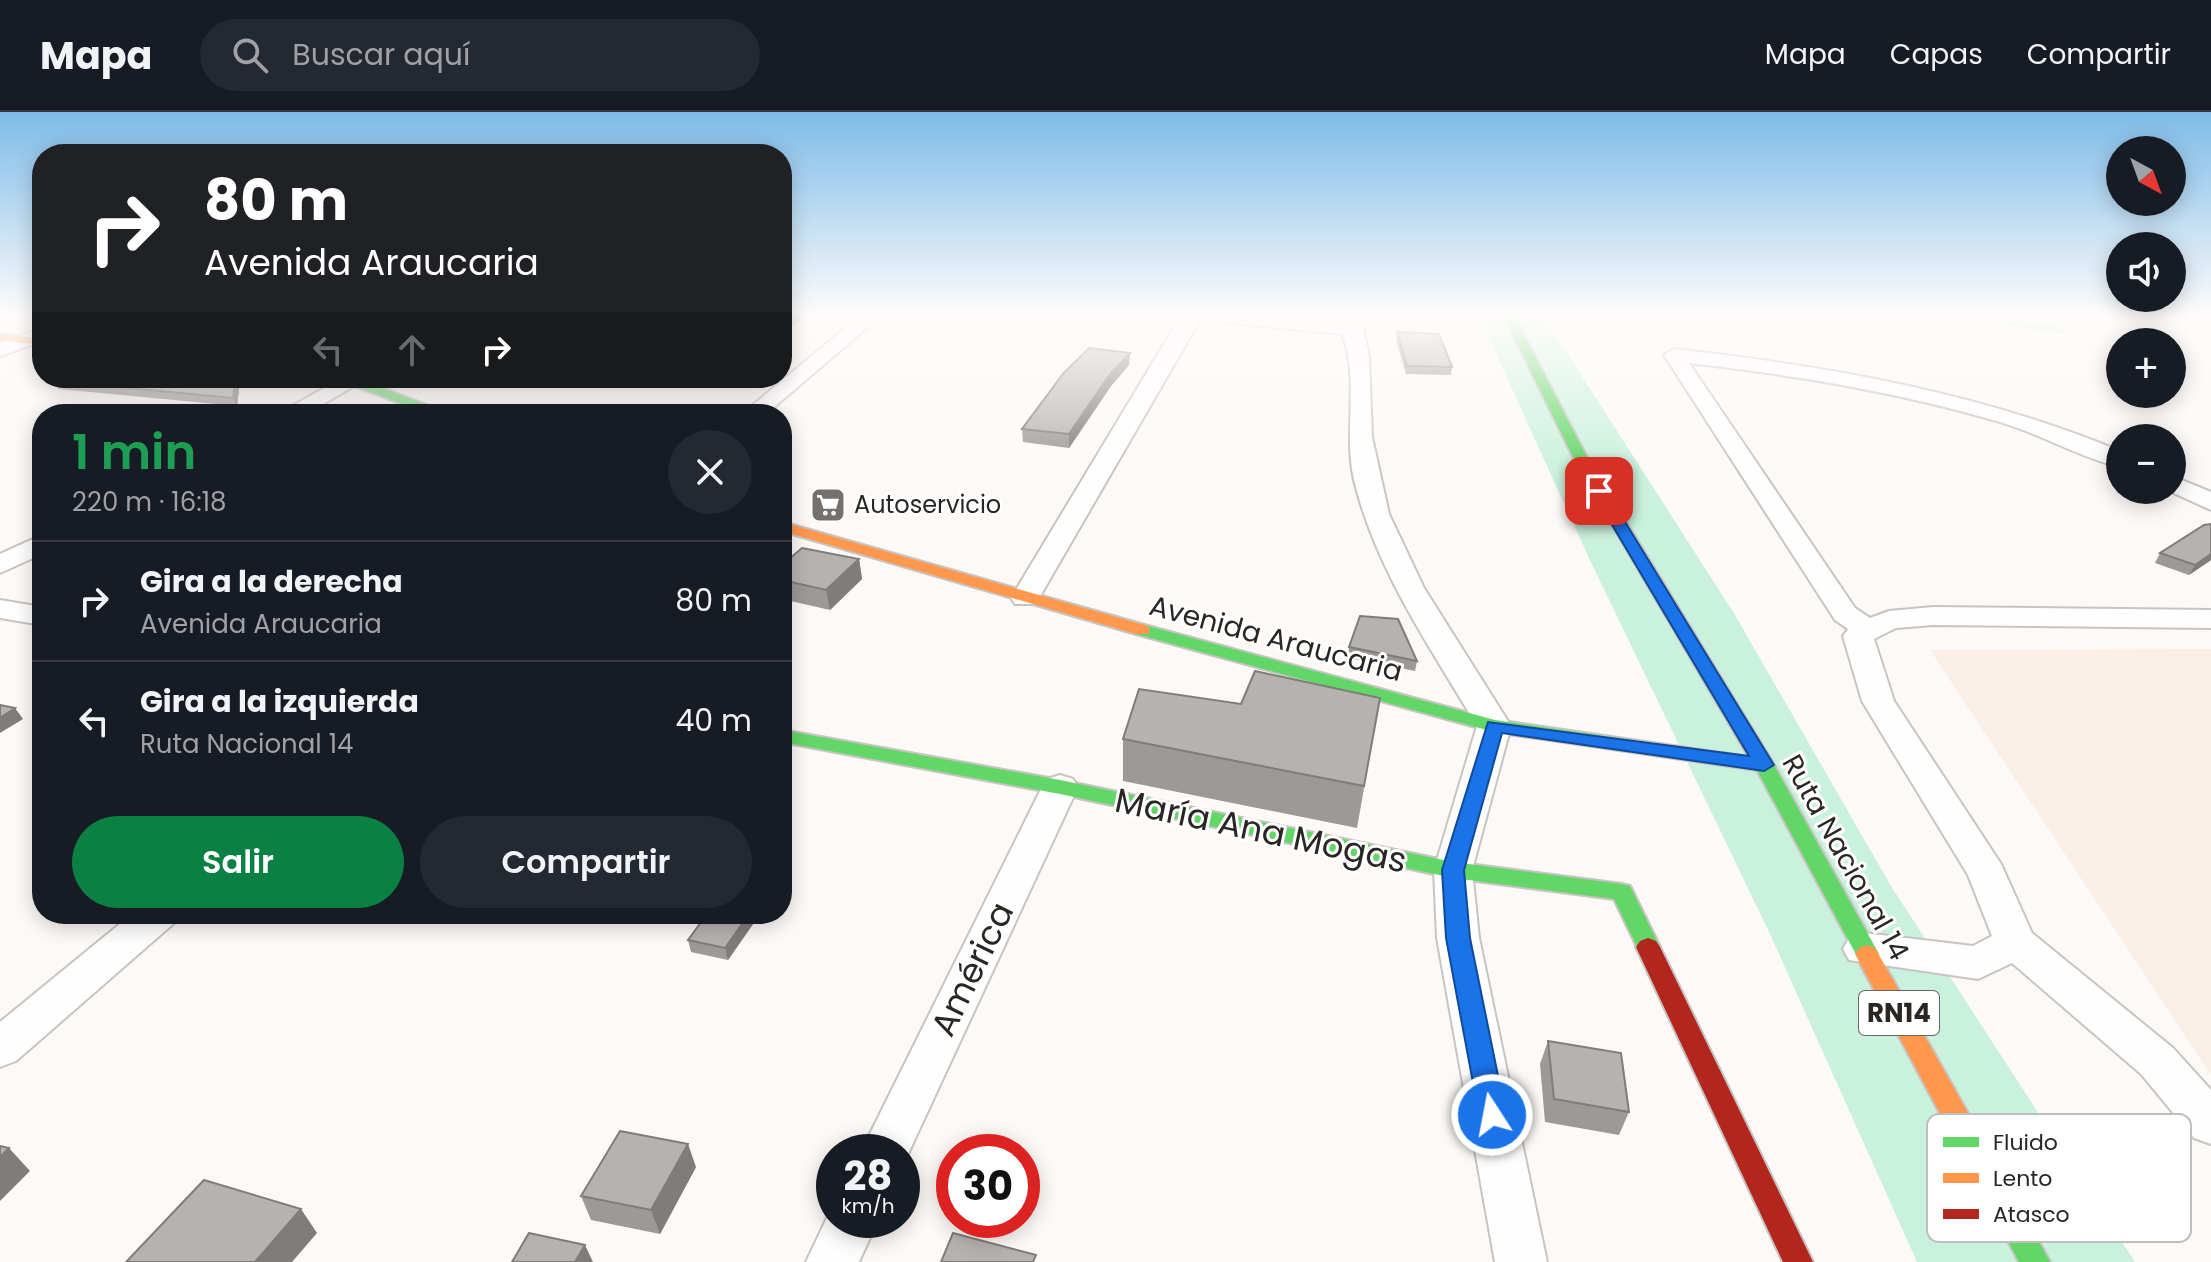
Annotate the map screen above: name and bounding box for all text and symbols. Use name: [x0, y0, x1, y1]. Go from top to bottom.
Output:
search box: [200, 19, 760, 91]
text: Mapa: [40, 29, 152, 82]
icon: search: [228, 33, 272, 77]
text: Buscar aquí: [292, 33, 470, 76]
text: Mapa: [1765, 35, 1846, 74]
text: Capas: [1890, 35, 1983, 74]
text: Compartir: [2027, 35, 2171, 74]
north arrow: [2106, 136, 2186, 216]
map controls: [2106, 136, 2186, 504]
text: 80 m: [204, 161, 348, 240]
icon: right: [72, 176, 176, 280]
button: sound: [2106, 232, 2186, 312]
text: Avenida Araucaria: [204, 237, 539, 288]
icon: left: [306, 328, 350, 372]
icon: ahead: [390, 328, 434, 372]
icon: right: [474, 328, 518, 372]
button: +: [2106, 328, 2186, 408]
text: 1 min: [72, 419, 196, 486]
button: −: [2106, 424, 2186, 504]
button: close: [668, 430, 752, 514]
pin: [1565, 457, 1633, 525]
icon: arrive: [1577, 469, 1621, 513]
text: 220 m · 16:18: [72, 484, 226, 520]
supermarket icon: Autoservicio: [809, 486, 847, 524]
place label: Autoservicio: [854, 488, 1001, 521]
text: Gira a la derecha: [140, 560, 403, 603]
icon: right: [72, 579, 116, 623]
text: 80 m: [675, 579, 752, 622]
street label: Avenida Araucaria: [1145, 586, 1407, 691]
text: Avenida Araucaria: [140, 606, 382, 642]
text: Gira a la izquierda: [140, 680, 419, 723]
icon: left: [72, 699, 116, 743]
text: 40 m: [675, 699, 752, 742]
text: Ruta Nacional 14: [140, 726, 353, 762]
street label: Ruta Nacional 14: [1773, 747, 1918, 967]
street label: María Ana Mogas: [1111, 776, 1411, 884]
button: Salir: [72, 816, 404, 908]
button: Compartir: [420, 816, 752, 908]
street label: América: [919, 894, 1025, 1044]
road number: RN14: [1859, 991, 1939, 1035]
position arrow: [1450, 1073, 1534, 1157]
legend: [1927, 1114, 2191, 1242]
text: Fluido: [1993, 1127, 2058, 1158]
speed limit sign: 30: [936, 1134, 1040, 1238]
text: 28: [844, 1148, 892, 1204]
text: Lento: [1993, 1163, 2052, 1194]
text: km/h: [841, 1192, 895, 1220]
text: Atasco: [1993, 1199, 2070, 1230]

